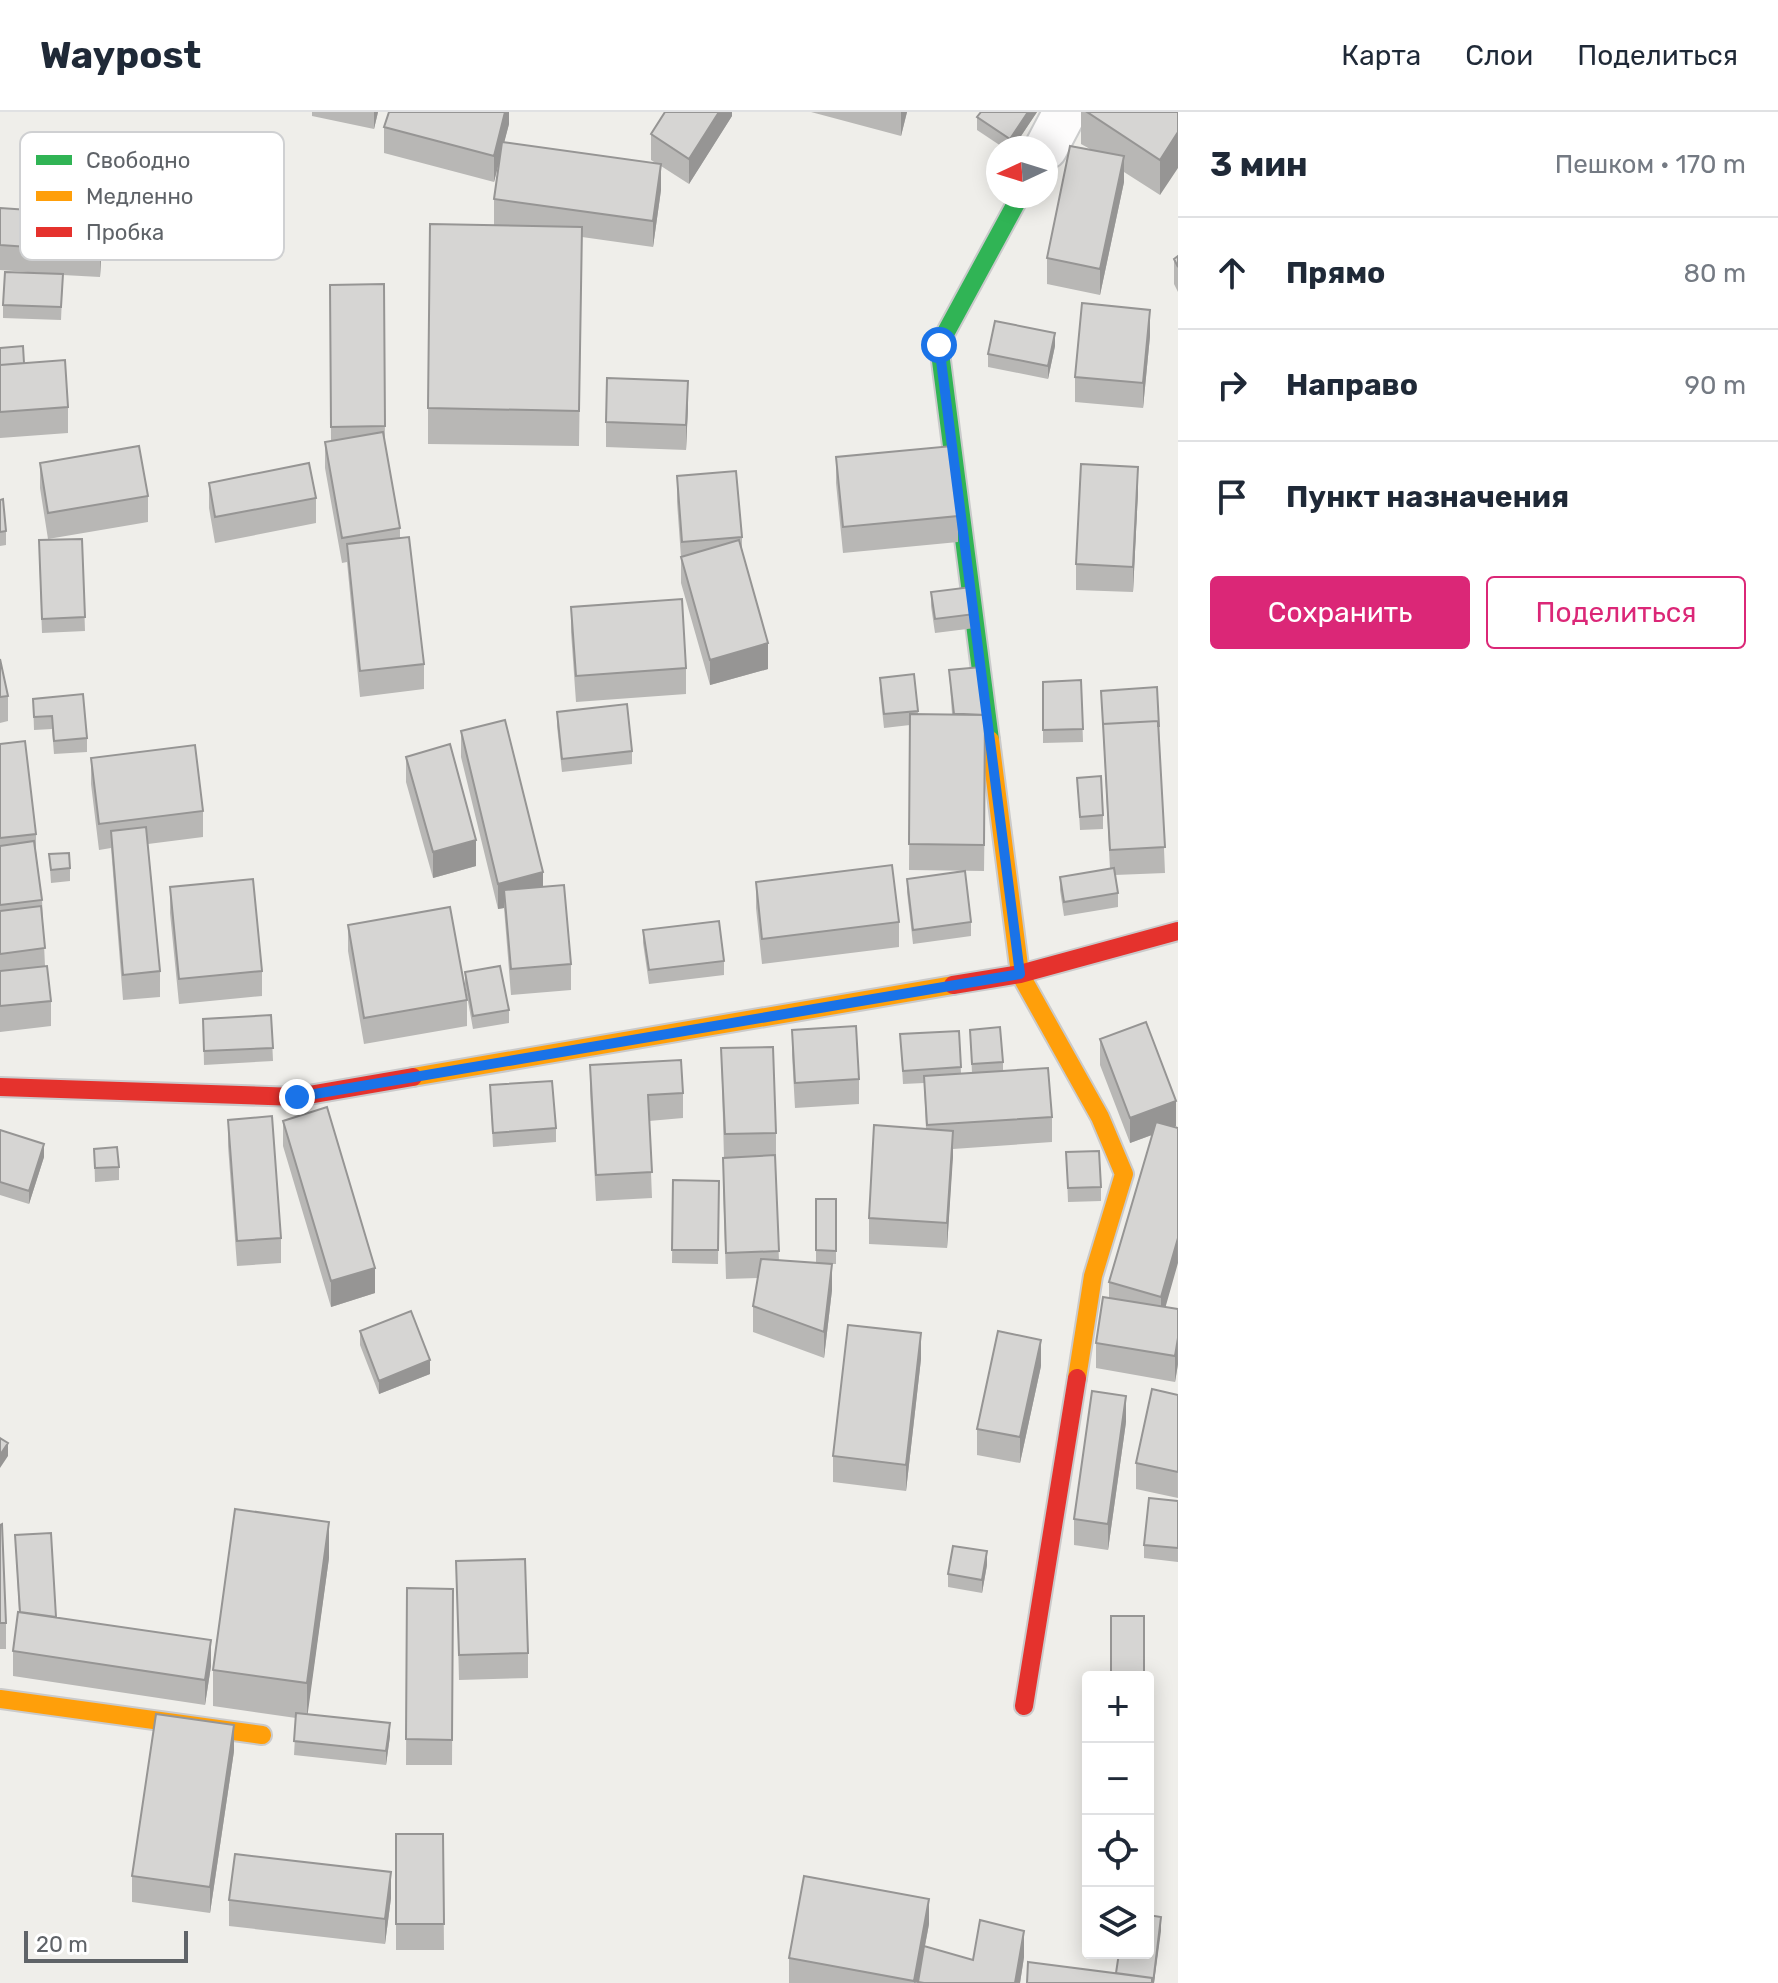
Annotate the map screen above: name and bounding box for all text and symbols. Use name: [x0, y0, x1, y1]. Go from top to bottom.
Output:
text: Waypost: [40, 32, 201, 78]
text: Карта: [1341, 39, 1421, 72]
text: Слои: [1465, 39, 1533, 72]
text: Поделиться: [1577, 39, 1738, 72]
legend: [20, 132, 284, 260]
north arrow: [986, 136, 1058, 208]
text: 3 мин: [1210, 144, 1308, 185]
text: Свободно: [86, 147, 190, 174]
text: Пешком · 170 m: [1555, 149, 1746, 180]
text: Медленно: [86, 183, 194, 210]
text: Пробка: [86, 219, 164, 246]
icon: ahead: [1210, 251, 1254, 295]
text: Прямо: [1286, 255, 1385, 291]
text: 80 m: [1683, 258, 1746, 289]
route start: [921, 327, 957, 363]
icon: right: [1210, 363, 1254, 407]
text: Направо: [1286, 367, 1418, 403]
text: 90 m: [1685, 370, 1746, 401]
icon: arrive: [1210, 475, 1254, 519]
text: Пункт назначения: [1286, 479, 1569, 515]
button: Сохранить: [1210, 576, 1470, 649]
button: Поделиться: [1486, 576, 1746, 649]
route end: [279, 1079, 315, 1115]
map controls: [1082, 1671, 1154, 1959]
button: +: [1082, 1671, 1154, 1743]
button: −: [1082, 1743, 1154, 1815]
button: locate: [1082, 1815, 1154, 1887]
button: layers: [1082, 1887, 1154, 1959]
scale bar: [24, 1927, 188, 1963]
text: 20 m: [36, 1931, 88, 1958]

